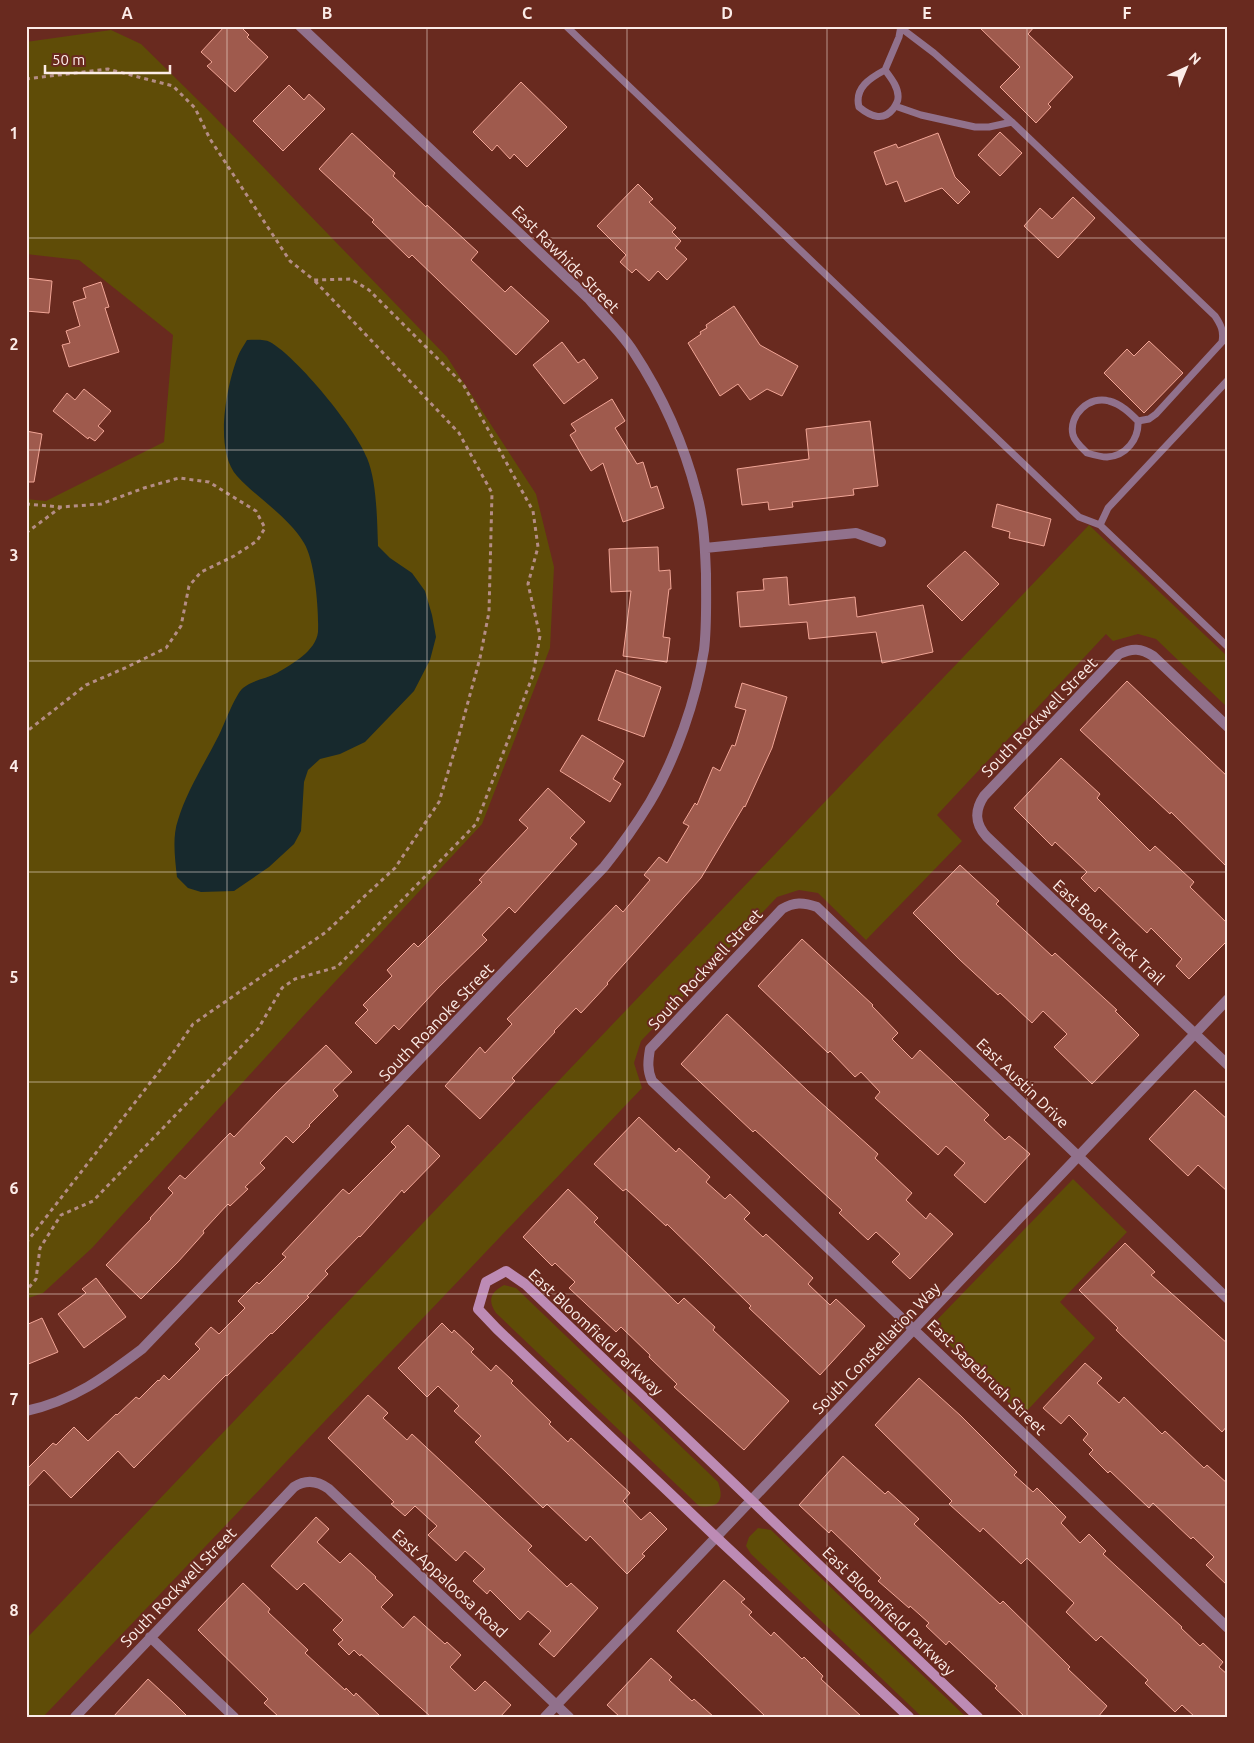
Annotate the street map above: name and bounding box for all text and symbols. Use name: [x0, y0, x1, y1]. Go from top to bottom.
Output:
text: A: [121, 4, 133, 22]
text: B: [322, 4, 332, 22]
text: C: [522, 4, 532, 22]
text: D: [721, 4, 733, 22]
text: E: [922, 4, 932, 22]
text: F: [1123, 4, 1132, 22]
scale bar: [45, 42, 170, 74]
north arrow: [1162, 42, 1212, 92]
text: N: [1186, 49, 1204, 68]
text: 50 m: [52, 51, 85, 68]
text: 1: [9, 124, 19, 142]
street label: East Rawhide Street: [509, 202, 624, 317]
text: 2: [9, 335, 19, 353]
text: 3: [9, 546, 19, 564]
street label: South Rockwell Street: [977, 653, 1101, 780]
text: 4: [9, 757, 19, 775]
street label: East Boot Track Trail: [1050, 876, 1168, 988]
street label: South Rockwell Street: [644, 904, 766, 1033]
street label: South Roanoke Street: [375, 959, 497, 1085]
text: 5: [9, 968, 19, 986]
street label: East Austin Drive: [973, 1034, 1073, 1132]
text: 6: [9, 1179, 19, 1197]
street label: East Bloomfield Parkway: [525, 1265, 667, 1399]
street label: South Constellation Way: [809, 1278, 944, 1417]
street label: East Sagebrush Street: [924, 1316, 1050, 1439]
text: 7: [9, 1390, 19, 1408]
street label: South Rockwell Street: [116, 1523, 240, 1650]
street label: East Appaloosa Road: [389, 1525, 511, 1641]
street label: East Bloomfield Parkway: [819, 1543, 959, 1679]
text: 8: [9, 1601, 19, 1619]

